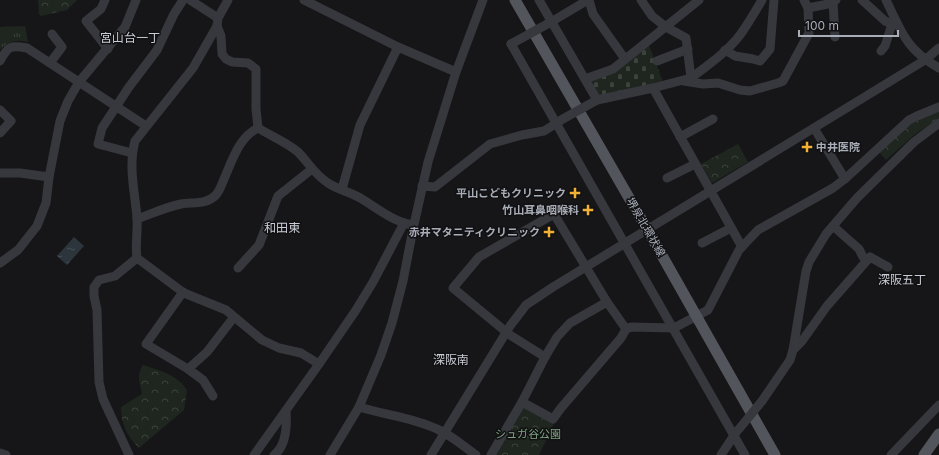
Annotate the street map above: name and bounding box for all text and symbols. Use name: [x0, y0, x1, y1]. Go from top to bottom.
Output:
scale bar: [799, 12, 898, 38]
text: 100 m: [805, 18, 839, 33]
district label: 宮山台一丁: [100, 30, 160, 45]
place label: 中井医院: [816, 140, 860, 154]
marker: 中井医院: [801, 141, 813, 153]
place label: 平山こどもクリニック: [456, 186, 566, 200]
marker: 平山こどもクリニック: [569, 187, 581, 199]
street label: 堺泉北環状線: [623, 195, 669, 259]
place label: 竹山耳鼻咽喉科: [502, 203, 579, 217]
marker: 竹山耳鼻咽喉科: [582, 204, 594, 216]
district label: 和田東: [264, 220, 300, 235]
place label: 赤井マタニティクリニック: [409, 225, 540, 239]
marker: 赤井マタニティクリニック: [543, 226, 555, 238]
district label: 深阪五丁: [878, 272, 926, 287]
district label: 深阪南: [433, 352, 469, 367]
park label: シュガ谷公園: [495, 427, 561, 441]

